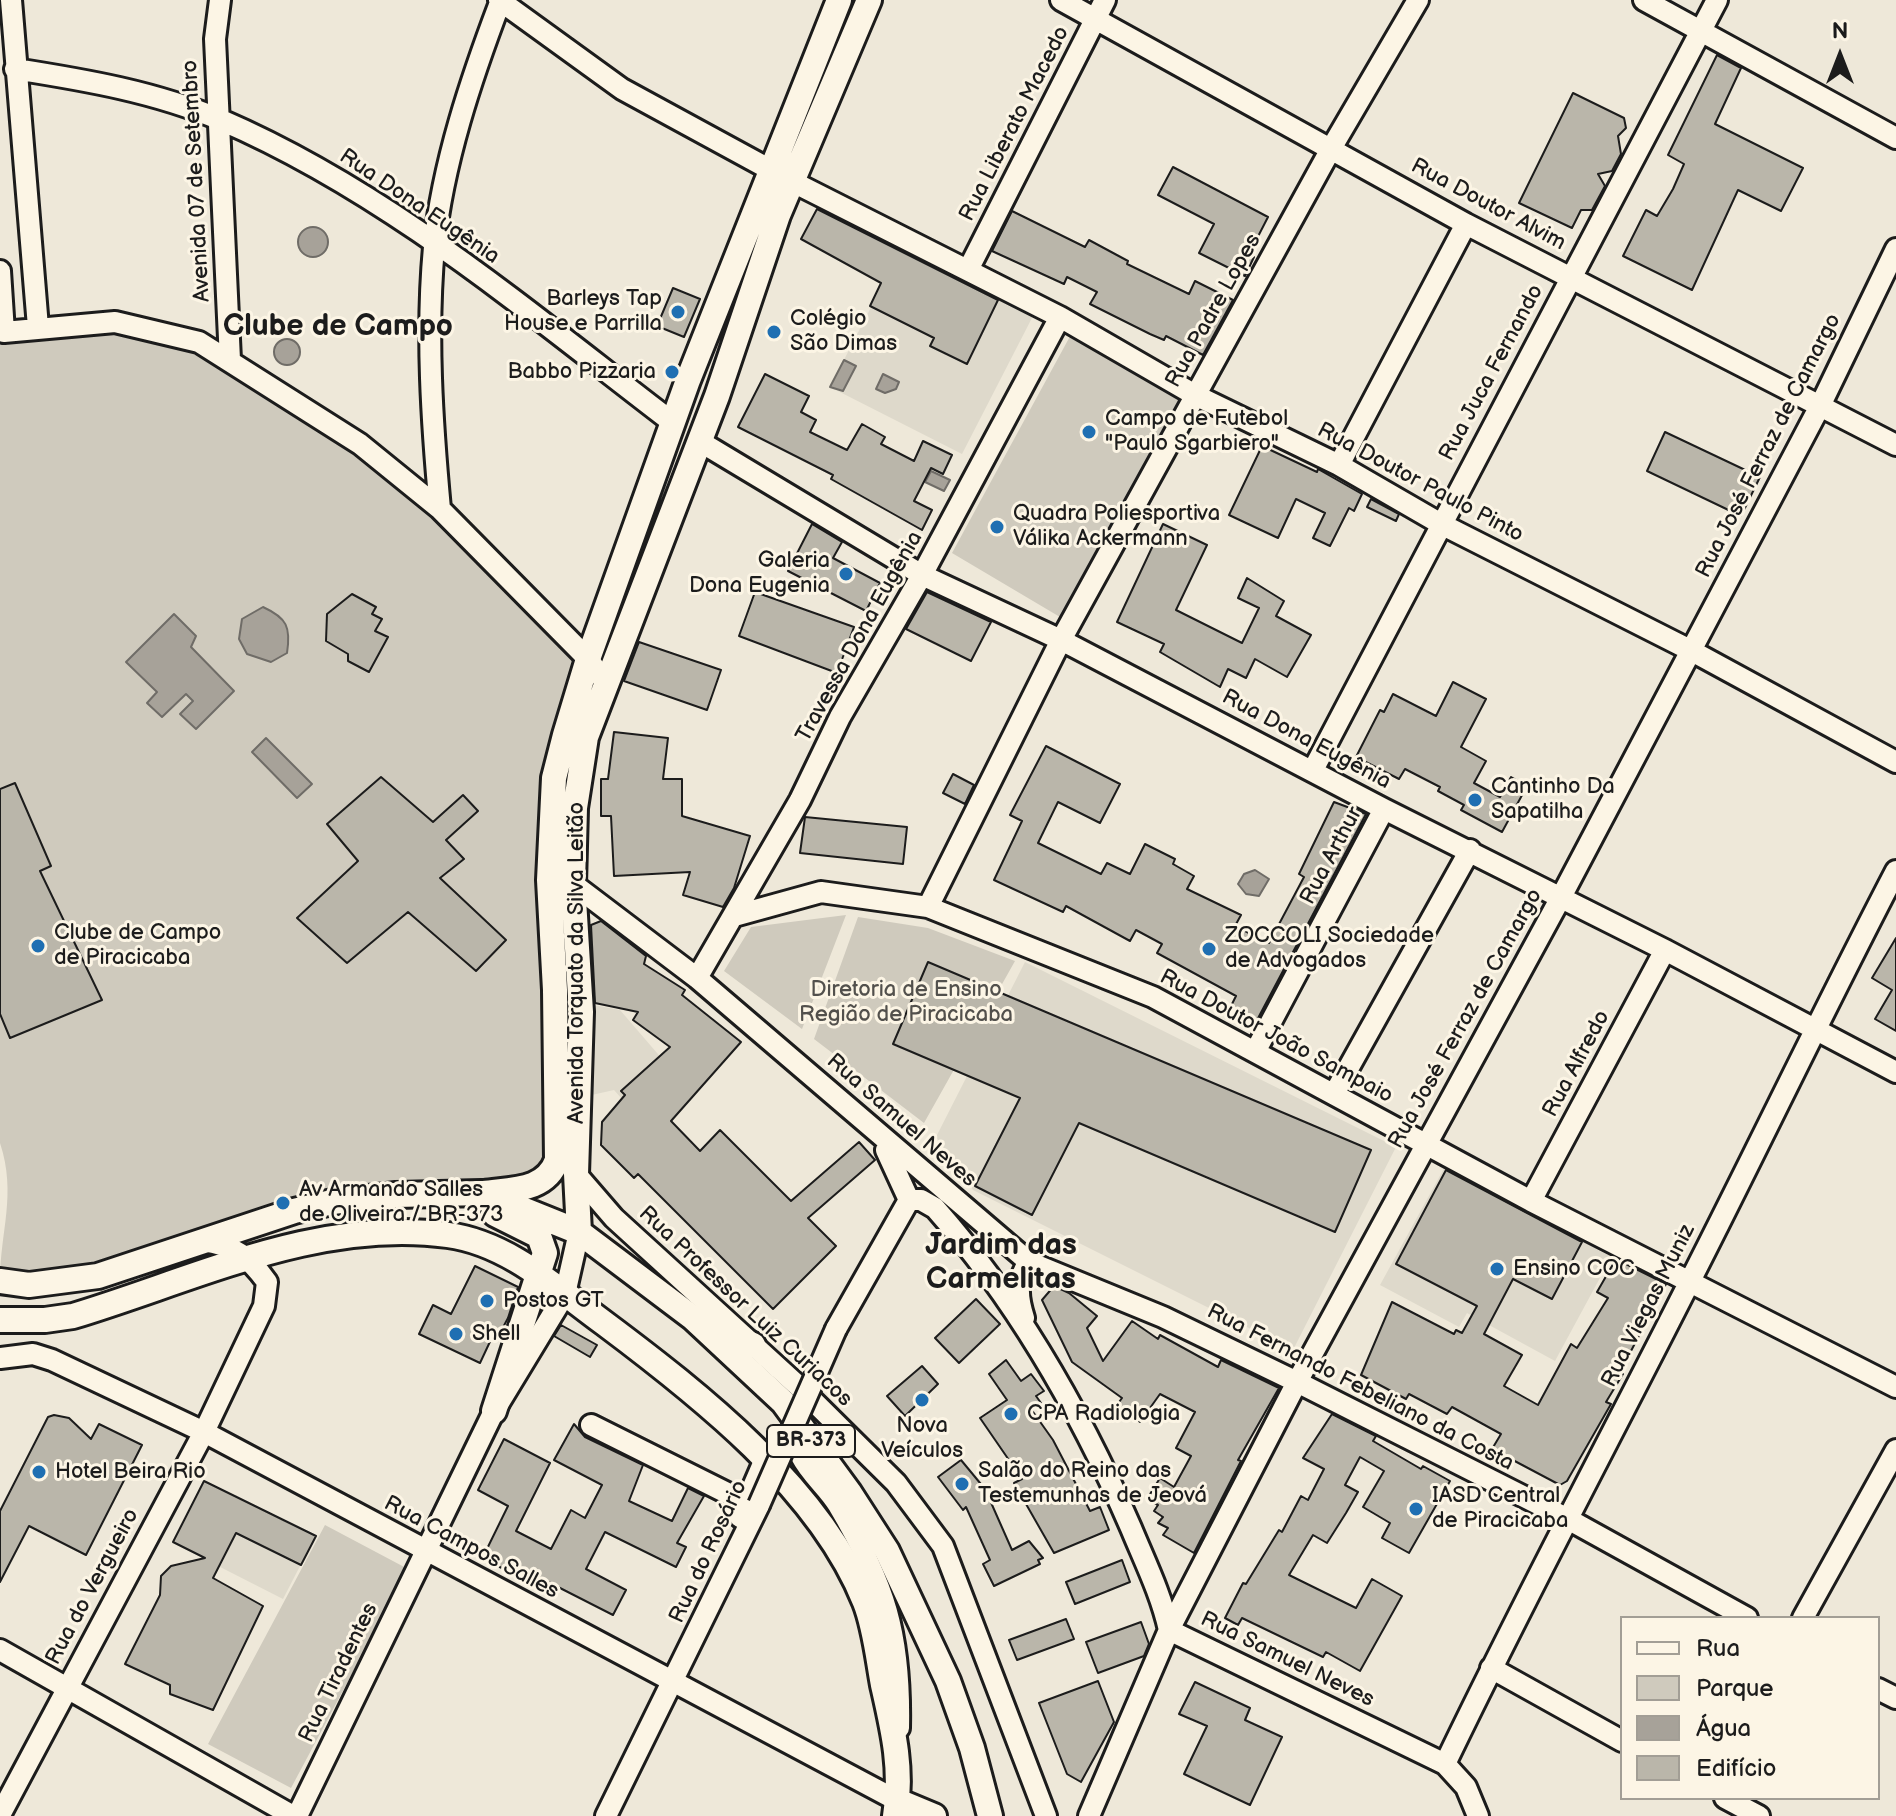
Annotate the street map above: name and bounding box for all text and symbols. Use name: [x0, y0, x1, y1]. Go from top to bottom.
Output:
north arrow: [1800, 16, 1880, 96]
text: N: [1832, 18, 1848, 45]
street label: Rua Liberato Macedo: [954, 22, 1076, 226]
street label: Avenida 07 de Setembro: [177, 59, 217, 303]
street label: Rua Dona Eugênia: [334, 144, 504, 270]
street label: Rua Doutor Alvim: [1406, 153, 1570, 257]
street label: Rua Padre Lopes: [1161, 229, 1267, 393]
street label: Rua Juca Fernando: [1434, 280, 1550, 466]
place label: Barleys Tap House e Parrilla: [504, 286, 662, 338]
marker: Barleys Tap House e Parrilla: [669, 303, 687, 321]
place label: Colégio São Dimas: [790, 306, 897, 358]
district label: Clube de Campo: [223, 309, 453, 345]
street label: Rua José Ferraz de Camargo: [1691, 310, 1847, 582]
marker: Colégio São Dimas: [765, 323, 783, 341]
place label: Babbo Pizzaria: [508, 359, 656, 385]
marker: Babbo Pizzaria: [663, 363, 681, 381]
place label: Campo de Futebol "Paulo Sgarbiero": [1105, 406, 1288, 458]
street label: Rua Doutor Paulo Pinto: [1312, 417, 1528, 549]
marker: Campo de Futebol "Paulo Sgarbiero": [1080, 423, 1098, 441]
place label: Quadra Poliesportiva Válika Ackermann: [1013, 501, 1220, 552]
marker: Quadra Poliesportiva Válika Ackermann: [988, 518, 1006, 536]
street label: Travessa Dona Eugênia: [791, 527, 929, 747]
place label: Galeria Dona Eugenia: [689, 548, 830, 600]
marker: Galeria Dona Eugenia: [837, 565, 855, 583]
street label: Rua Dona Eugênia: [1217, 684, 1395, 796]
place label: Cantinho Da Sapatilha: [1491, 774, 1615, 826]
marker: Cantinho Da Sapatilha: [1466, 791, 1484, 809]
street label: Avenida Torquato da Silva Leitão: [564, 802, 590, 1124]
street label: Rua Arthur: [1295, 803, 1369, 909]
street label: Rua José Ferraz de Camargo: [1383, 885, 1549, 1153]
place label: Clube de Campo de Piracicaba: [54, 920, 221, 972]
place label: ZOCCOLI Sociedade de Advogados: [1225, 923, 1434, 974]
marker: Clube de Campo de Piracicaba: [29, 937, 47, 955]
marker: ZOCCOLI Sociedade de Advogados: [1200, 940, 1218, 958]
street label: Rua Doutor João Sampaio: [1155, 964, 1397, 1110]
park label: Diretoria de Ensino Região de Piracicaba: [799, 977, 1013, 1028]
street label: Rua Alfredo: [1538, 1006, 1616, 1122]
street label: Rua Samuel Neves: [821, 1049, 981, 1193]
place label: Av Armando Salles de Oliveira / BR-373: [299, 1177, 504, 1228]
marker: Av Armando Salles de Oliveira / BR-373: [274, 1194, 292, 1212]
street label: Rua Professor Luiz Curiacos: [633, 1201, 857, 1413]
street label: Rua Viegas Muniz: [1597, 1220, 1701, 1392]
district label: Jardim das Carmelitas: [925, 1228, 1077, 1298]
place label: Ensino COC: [1513, 1256, 1635, 1282]
marker: Ensino COC: [1488, 1260, 1506, 1278]
place label: Postos GT: [503, 1288, 604, 1314]
marker: Postos GT: [478, 1292, 496, 1310]
street label: Rua Fernando Febeliano da Costa: [1202, 1299, 1518, 1477]
place label: Shell: [472, 1321, 520, 1347]
marker: Shell: [447, 1325, 465, 1343]
marker: Nova Veículos: [913, 1391, 931, 1409]
place label: CPA Radiologia: [1027, 1401, 1180, 1427]
marker: CPA Radiologia: [1002, 1405, 1020, 1423]
place label: Nova Veículos: [881, 1413, 963, 1464]
road number: BR-373: [767, 1425, 855, 1457]
place label: Salão do Reino das Testemunhas de Jeová: [978, 1458, 1207, 1510]
place label: Hotel Beira Rio: [55, 1459, 206, 1485]
marker: Hotel Beira Rio: [30, 1463, 48, 1481]
marker: Salão do Reino das Testemunhas de Jeová: [953, 1475, 971, 1493]
street label: Rua do Rosário: [664, 1476, 754, 1628]
place label: IASD Central de Piracicaba: [1432, 1483, 1568, 1534]
street label: Rua Campos Salles: [379, 1491, 563, 1605]
marker: IASD Central de Piracicaba: [1407, 1500, 1425, 1518]
street label: Rua do Vergueiro: [41, 1504, 145, 1670]
street label: Rua Tiradentes: [294, 1599, 384, 1747]
street label: Rua Samuel Neves: [1196, 1606, 1378, 1714]
legend: [1620, 1616, 1880, 1800]
text: Rua: [1696, 1634, 1740, 1663]
text: Parque: [1696, 1674, 1774, 1703]
text: Água: [1696, 1714, 1751, 1743]
text: Edifício: [1696, 1754, 1776, 1783]

